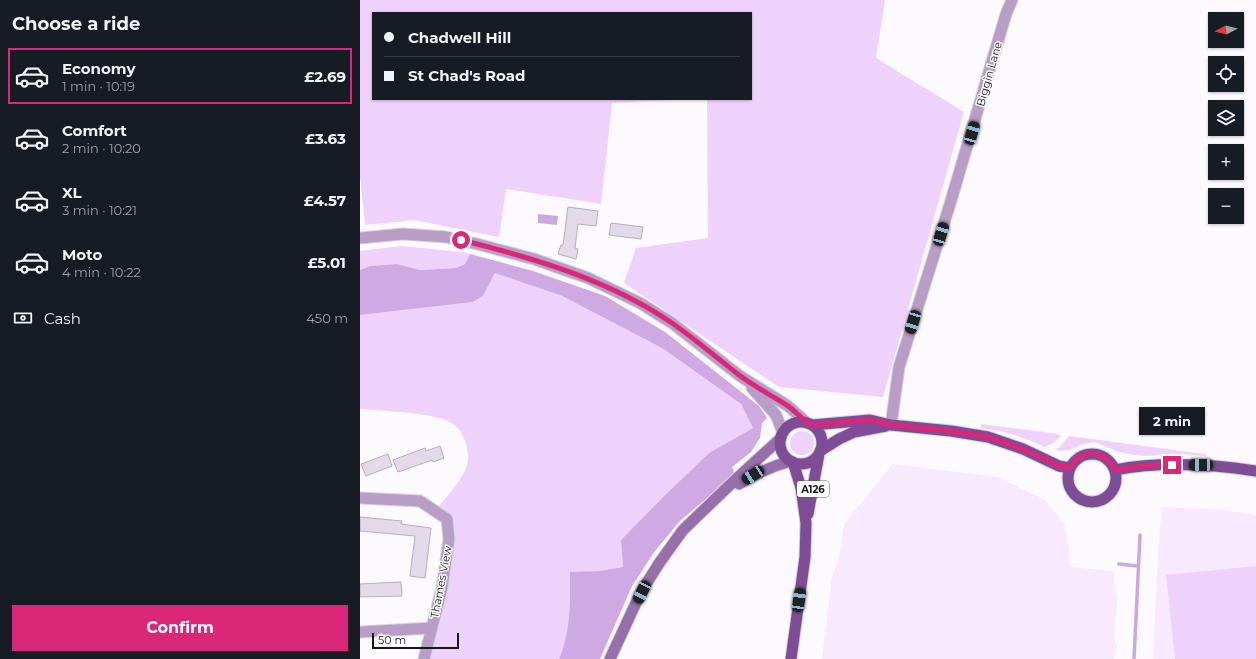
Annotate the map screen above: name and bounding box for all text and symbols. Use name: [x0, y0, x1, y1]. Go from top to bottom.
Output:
north arrow: [1208, 12, 1244, 48]
map controls: [1208, 12, 1244, 224]
text: Choose a ride: [12, 13, 140, 35]
text: Chadwell Hill: [408, 28, 511, 47]
street label: Biggin Lane: [973, 40, 1005, 108]
button: locate: [1208, 56, 1244, 92]
icon: car: [14, 58, 50, 94]
text: Economy: [62, 59, 135, 78]
text: St Chad's Road: [408, 66, 525, 85]
text: £2.69: [304, 67, 346, 86]
text: 1 min · 10:19: [62, 78, 135, 94]
button: layers: [1208, 100, 1244, 136]
icon: car: [14, 120, 50, 156]
car: [963, 120, 981, 146]
text: Comfort: [62, 121, 127, 140]
text: £3.63: [305, 129, 346, 148]
text: 2 min · 10:20: [62, 140, 141, 156]
button: +: [1208, 144, 1244, 180]
icon: car: [14, 182, 50, 218]
text: XL: [62, 183, 81, 202]
button: −: [1208, 188, 1244, 224]
text: £4.57: [304, 191, 346, 210]
text: 3 min · 10:21: [62, 202, 137, 218]
car: [932, 221, 950, 247]
route start: [452, 231, 470, 249]
icon: car: [14, 244, 50, 280]
text: Moto: [62, 245, 102, 264]
text: £5.01: [308, 253, 346, 272]
text: 4 min · 10:22: [62, 264, 141, 280]
icon: cash: [12, 307, 34, 329]
text: Cash: [44, 309, 81, 328]
car: [904, 309, 922, 335]
text: 450 m: [306, 310, 348, 326]
callout: 2 min: [1139, 407, 1205, 435]
text: 2 min: [1153, 413, 1191, 429]
route end: [1163, 456, 1181, 474]
car: [1189, 459, 1213, 471]
car: [740, 463, 766, 487]
road number: A126: [797, 481, 829, 497]
street label: Thames View: [427, 544, 455, 619]
car: [631, 579, 653, 605]
car: [791, 587, 807, 613]
button: Confirm: [12, 605, 348, 651]
scale bar: [372, 631, 459, 650]
text: 50 m: [378, 633, 406, 647]

